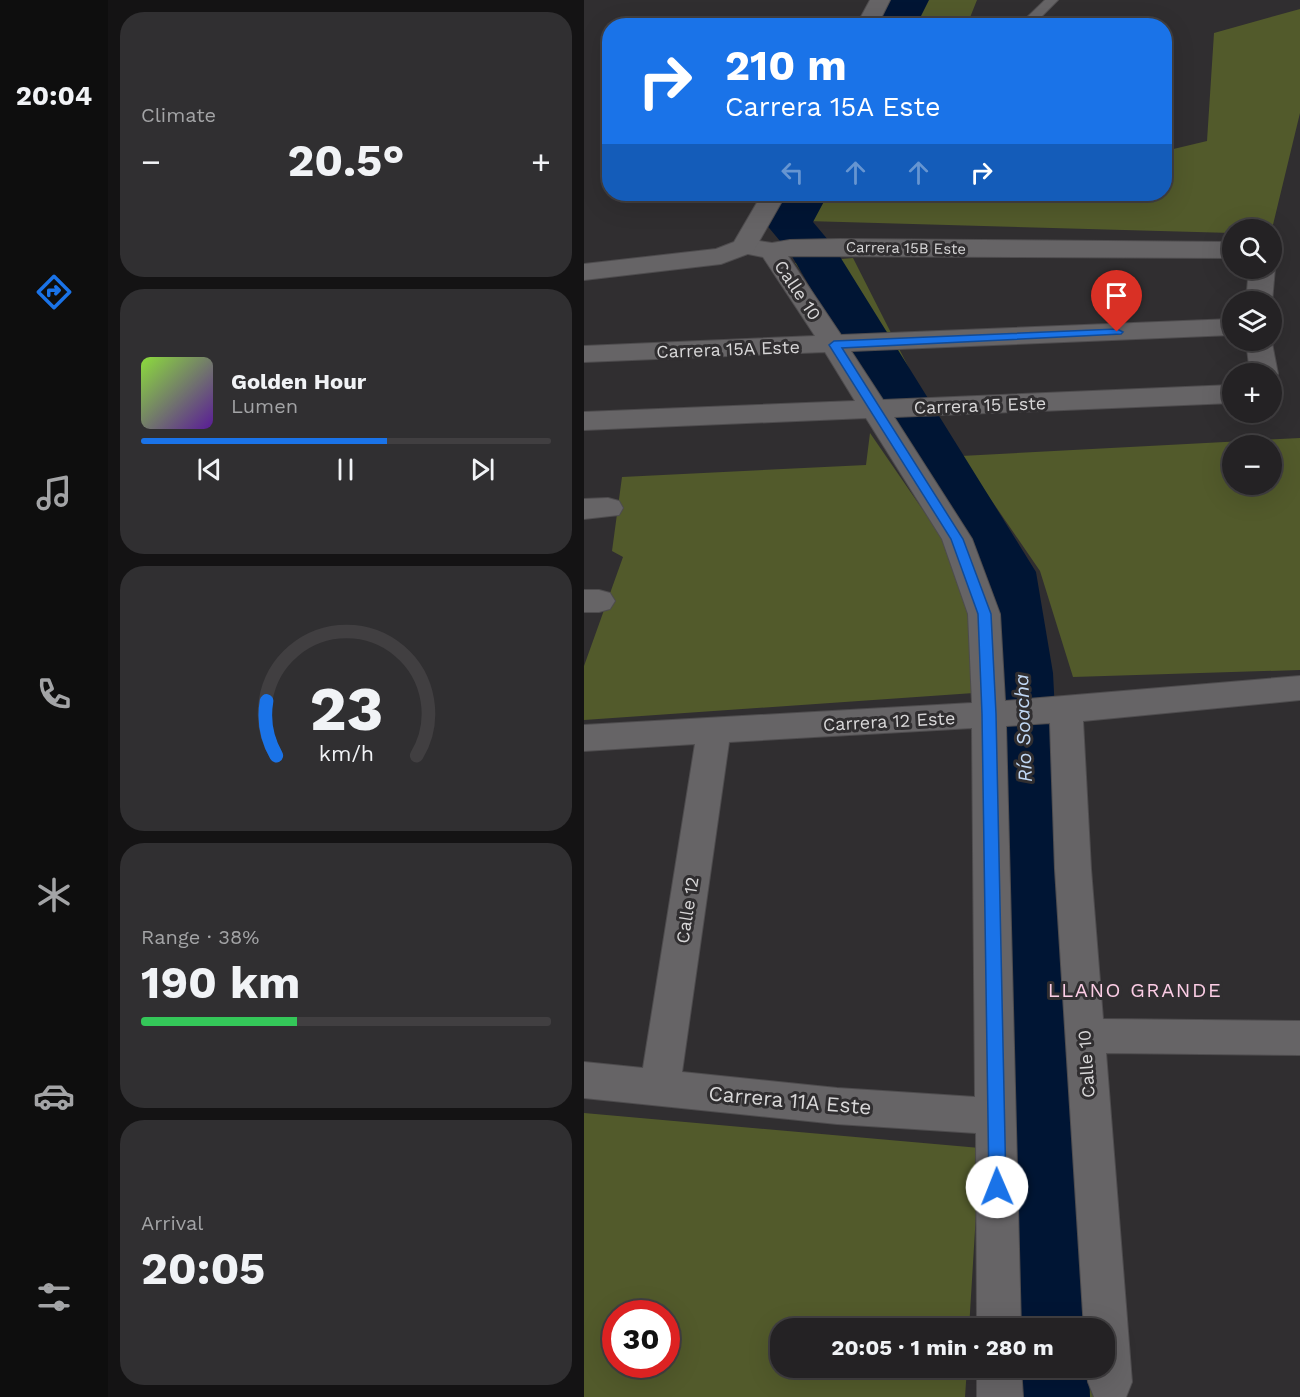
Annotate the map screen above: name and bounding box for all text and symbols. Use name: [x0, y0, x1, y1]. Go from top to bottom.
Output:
text: 210 m: [725, 41, 847, 90]
icon: right: [626, 42, 704, 120]
text: 20:04: [16, 80, 92, 112]
text: Carrera 15A Este: [725, 91, 941, 123]
text: Climate: [141, 103, 216, 127]
text: 20.5°: [288, 134, 404, 187]
text: −: [141, 142, 161, 181]
text: +: [531, 142, 551, 181]
icon: left: [776, 156, 809, 189]
icon: ahead: [839, 156, 872, 189]
icon: ahead: [902, 156, 935, 189]
icon: right: [965, 156, 998, 189]
map controls: [1222, 219, 1282, 495]
button: search: [1222, 219, 1282, 279]
street label: Carrera 15B Este: [846, 238, 966, 258]
street label: Calle 10: [770, 256, 826, 324]
pin: [1091, 270, 1142, 332]
icon: directions: [33, 271, 75, 313]
icon: arrive: [1100, 279, 1133, 312]
button: layers: [1222, 291, 1282, 351]
street label: Carrera 15A Este: [656, 336, 800, 362]
button: +: [1222, 363, 1282, 423]
text: Golden Hour: [231, 369, 366, 394]
street label: Carrera 15 Este: [913, 392, 1047, 418]
text: Lumen: [231, 394, 298, 418]
button: −: [1222, 435, 1282, 495]
icon: previous: [193, 453, 226, 486]
icon: pause: [329, 453, 362, 486]
icon: next: [466, 453, 499, 486]
icon: music: [33, 472, 75, 514]
text: 23: [309, 672, 383, 745]
icon: phone: [33, 673, 75, 715]
water label: Río Soacha: [1009, 673, 1037, 783]
street label: Carrera 12 Este: [822, 707, 956, 735]
text: km/h: [318, 741, 374, 766]
icon: climate: [33, 874, 75, 916]
street label: Calle 12: [671, 875, 703, 945]
text: Range · 38%: [141, 925, 259, 949]
text: 190 km: [141, 956, 300, 1009]
district label: LLANO GRANDE: [1048, 978, 1222, 1002]
street label: Calle 10: [1073, 1029, 1099, 1099]
icon: car: [33, 1075, 75, 1117]
street label: Carrera 11A Este: [707, 1080, 873, 1120]
position arrow: [965, 1155, 1029, 1219]
text: Arrival: [141, 1211, 203, 1235]
text: 20:05: [141, 1242, 265, 1295]
icon: filters: [33, 1276, 75, 1318]
speed limit sign: 30: [602, 1300, 680, 1378]
text: 20:05 · 1 min · 280 m: [831, 1335, 1054, 1360]

